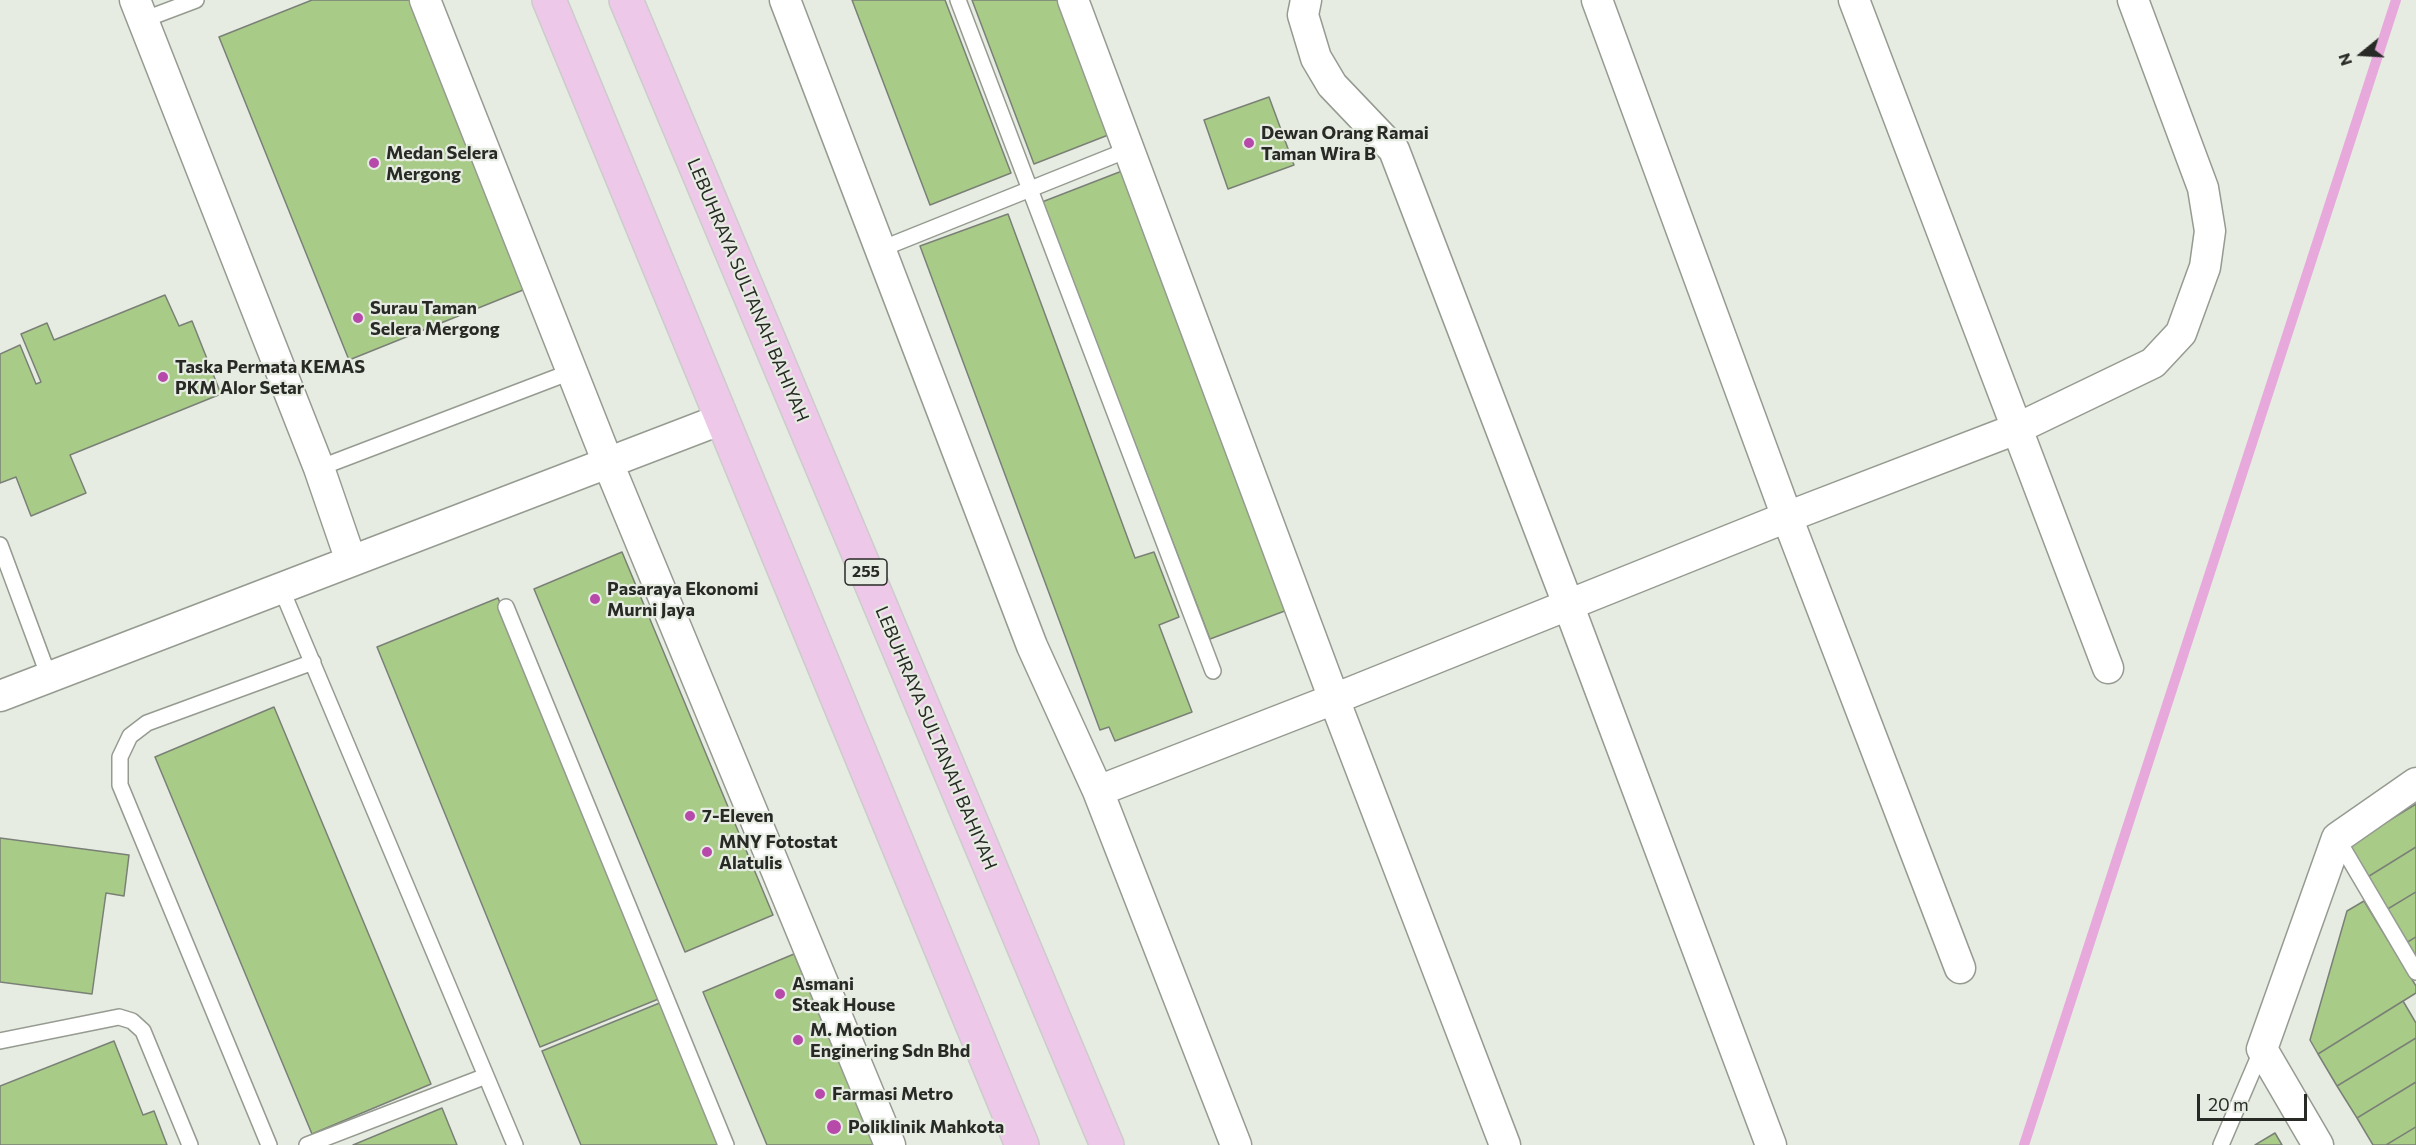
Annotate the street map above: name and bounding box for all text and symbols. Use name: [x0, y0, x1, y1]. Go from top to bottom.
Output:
north arrow: [2332, 24, 2392, 84]
text: N: [2334, 51, 2355, 68]
place label: Dewan Orang Ramai Taman Wira B: [1261, 122, 1429, 164]
marker: Dewan Orang Ramai Taman Wira B: [1242, 136, 1256, 150]
place label: Medan Selera Mergong: [386, 142, 498, 184]
street label: LEBUHRAYA SULTANAH BAHIYAH: [683, 155, 813, 425]
marker: Medan Selera Mergong: [367, 156, 381, 170]
place label: Surau Taman Selera Mergong: [370, 297, 500, 340]
marker: Surau Taman Selera Mergong: [351, 311, 365, 325]
place label: Taska Permata KEMAS PKM Alor Setar: [175, 356, 365, 398]
marker: Taska Permata KEMAS PKM Alor Setar: [156, 370, 170, 384]
road number: 255: [845, 559, 887, 585]
place label: Pasaraya Ekonomi Murni Jaya: [607, 578, 758, 620]
marker: Pasaraya Ekonomi Murni Jaya: [588, 592, 602, 606]
street label: LEBUHRAYA SULTANAH BAHIYAH: [871, 603, 1001, 873]
place label: 7-Eleven: [702, 805, 774, 827]
marker: 7-Eleven: [683, 809, 697, 823]
place label: MNY Fotostat Alatulis: [719, 831, 837, 874]
marker: MNY Fotostat Alatulis: [700, 845, 714, 859]
place label: Asmani Steak House: [792, 973, 895, 1016]
marker: Asmani Steak House: [773, 987, 787, 1001]
place label: M. Motion Enginering Sdn Bhd: [810, 1019, 970, 1062]
marker: M. Motion Enginering Sdn Bhd: [791, 1033, 805, 1047]
scale bar: [2200, 1082, 2310, 1120]
place label: Farmasi Metro: [832, 1083, 953, 1105]
marker: Farmasi Metro: [813, 1087, 827, 1101]
text: 20 m: [2208, 1093, 2249, 1115]
place label: Poliklinik Mahkota: [848, 1116, 1004, 1138]
marker: Poliklinik Mahkota: [825, 1118, 843, 1136]

